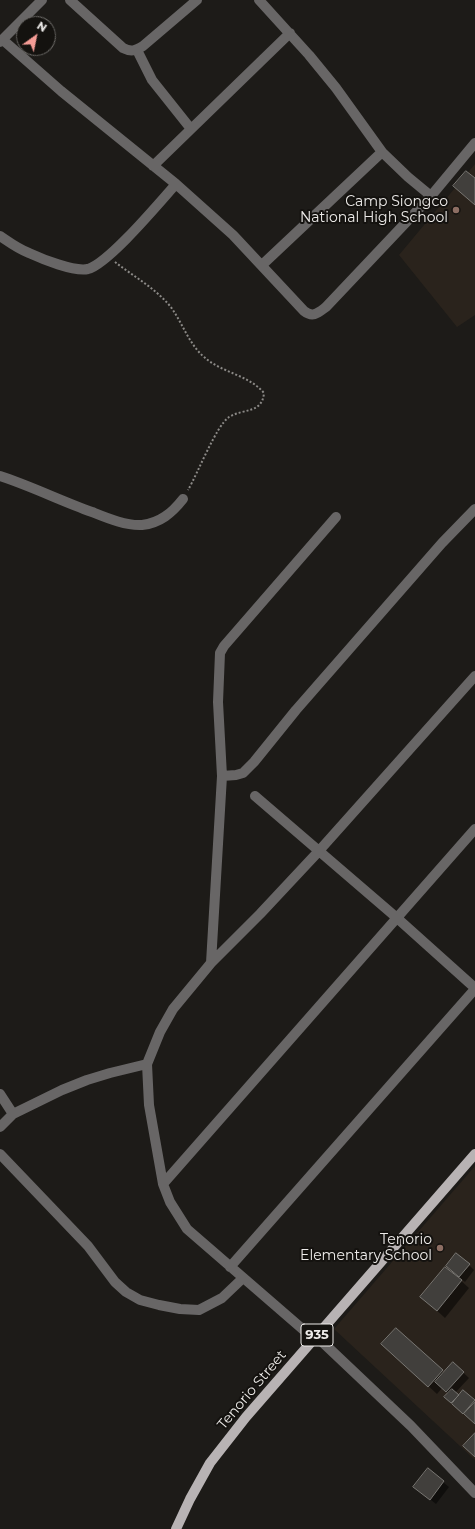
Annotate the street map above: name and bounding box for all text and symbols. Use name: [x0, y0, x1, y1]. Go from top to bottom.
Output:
north arrow: [16, 16, 56, 56]
text: N: [34, 18, 50, 35]
place label: Camp Siongco National High School: [300, 194, 448, 226]
marker: Camp Siongco National High School: [451, 205, 461, 215]
place label: Tenorio Elementary School: [300, 1232, 432, 1264]
marker: Tenorio Elementary School: [435, 1243, 445, 1253]
road number: 935: [301, 1324, 333, 1346]
street label: Tenorio Street: [214, 1347, 290, 1433]

